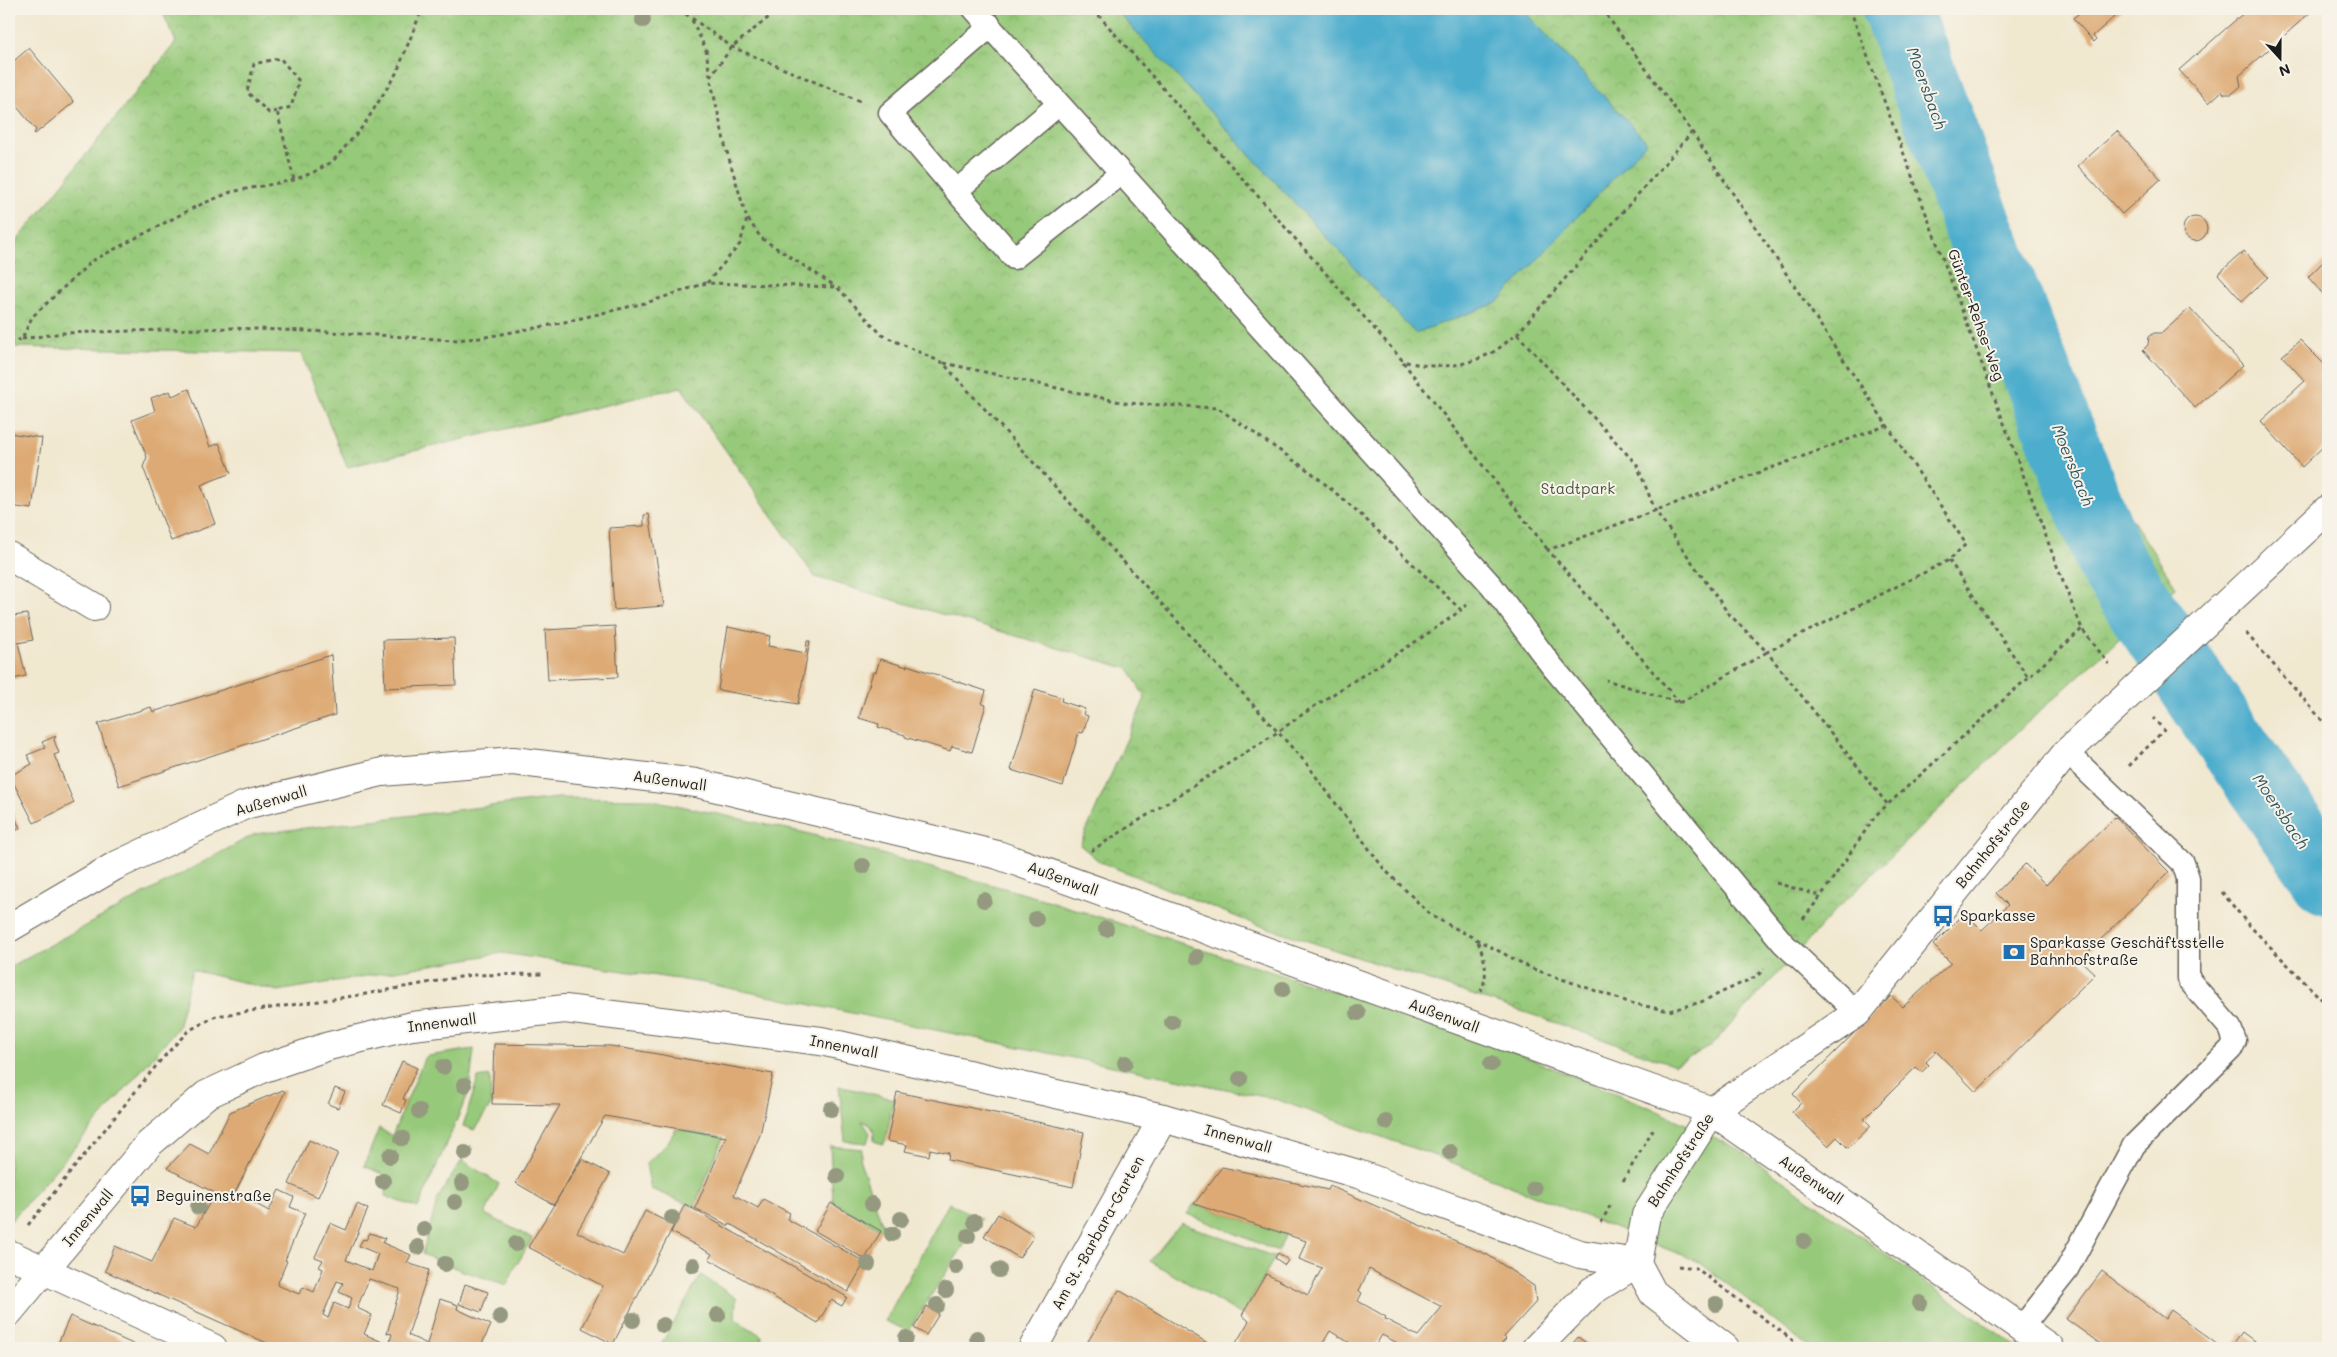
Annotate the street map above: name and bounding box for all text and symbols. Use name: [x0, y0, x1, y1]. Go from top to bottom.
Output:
north arrow: [2254, 32, 2304, 82]
water label: Moersbach: [1903, 44, 1952, 132]
text: N: [2276, 60, 2293, 81]
street label: Günter-Rehse-Weg: [1944, 246, 2010, 384]
water label: Moersbach: [2048, 421, 2099, 509]
park label: Stadtpark: [1541, 478, 1615, 498]
street label: Außenwall: [632, 765, 708, 795]
water label: Moersbach: [2249, 769, 2314, 852]
street label: Außenwall: [232, 780, 309, 820]
street label: Bahnhofstraße: [1950, 795, 2034, 892]
street label: Außenwall: [1025, 856, 1102, 900]
bus stop icon: Sparkasse: [1930, 903, 1956, 929]
place label: Sparkasse: [1960, 905, 2036, 925]
place label: Sparkasse Geschäftsstelle Bahnhofstraße: [2030, 932, 2225, 969]
bank icon: Sparkasse Geschäftsstelle Bahnhofstraße: [2001, 939, 2027, 965]
street label: Außenwall: [1406, 993, 1483, 1037]
street label: Innenwall: [406, 1008, 477, 1036]
street label: Innenwall: [808, 1030, 880, 1062]
street label: Bahnhofstraße: [1642, 1109, 1718, 1210]
street label: Innenwall: [1202, 1119, 1274, 1157]
street label: Außenwall: [1775, 1150, 1848, 1209]
street label: Am St.-Barbara-Garten: [1046, 1152, 1148, 1313]
bus stop icon: Beguinenstraße: [127, 1183, 153, 1209]
street label: Innenwall: [57, 1184, 117, 1250]
place label: Beguinenstraße: [156, 1185, 272, 1205]

